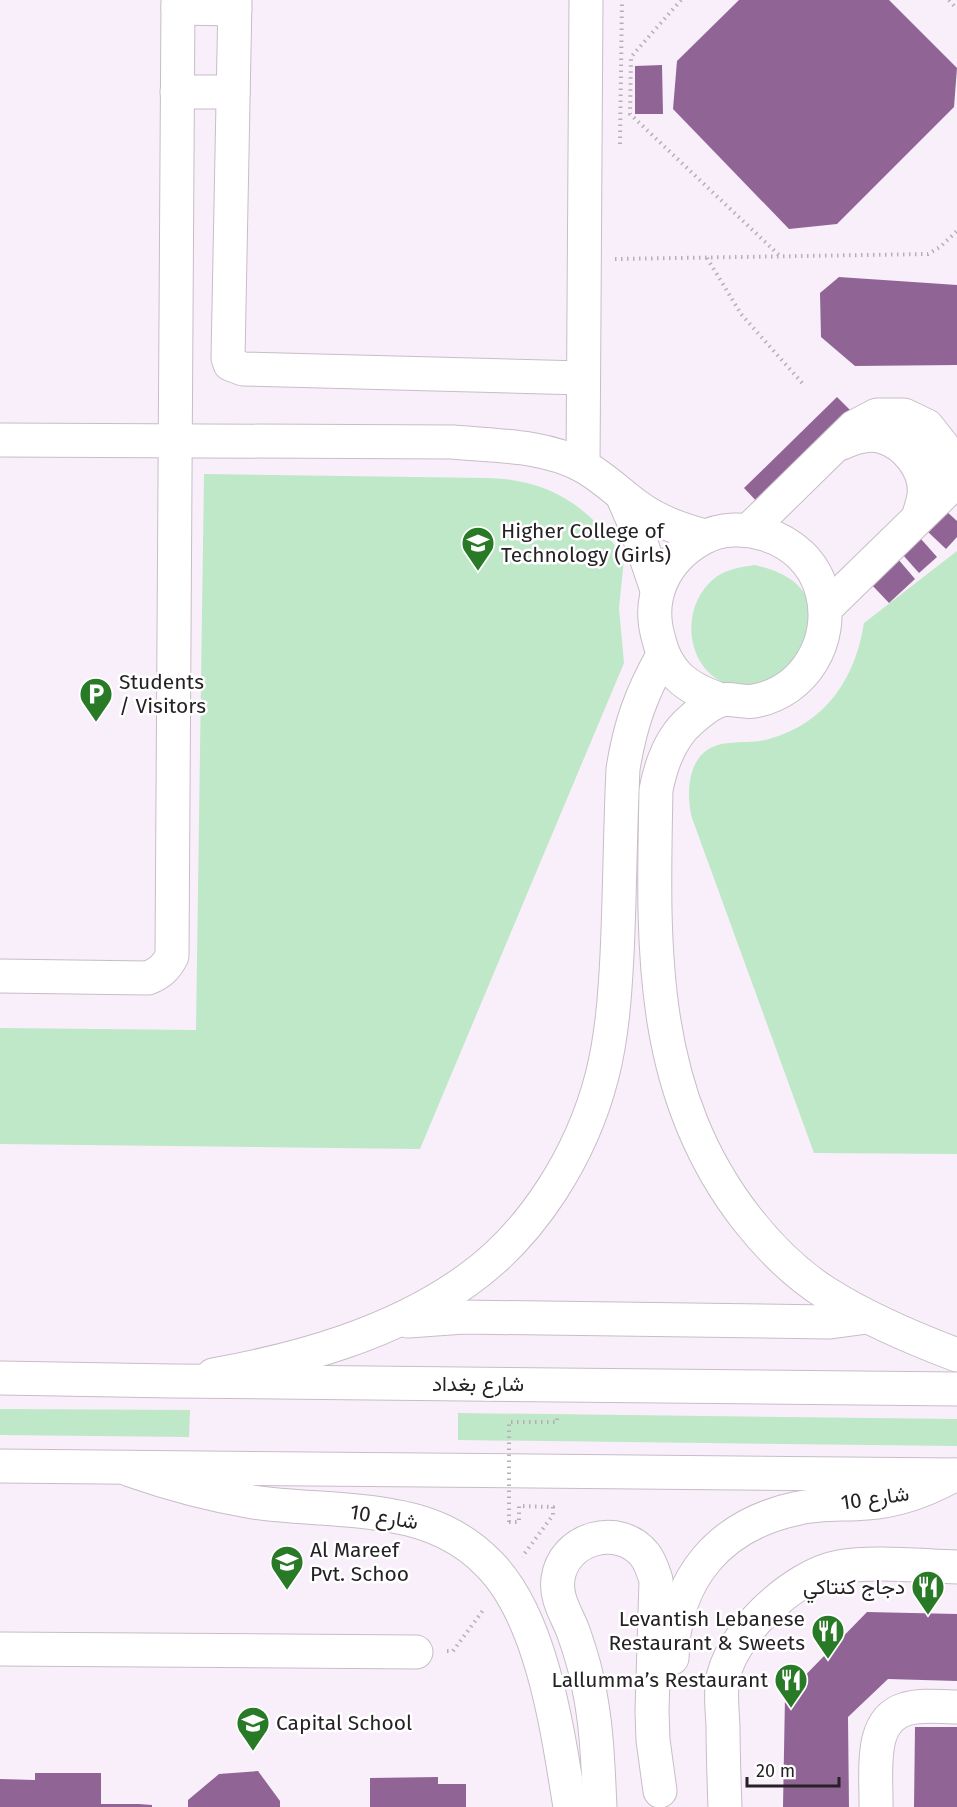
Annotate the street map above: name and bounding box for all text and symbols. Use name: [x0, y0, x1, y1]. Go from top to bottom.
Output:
place label: Higher College of Technology (Girls): [501, 518, 671, 568]
school or university icon: Higher College of Technology (Girls): [460, 525, 496, 572]
place label: Students / Visitors: [119, 669, 206, 719]
parking icon: Students / Visitors: [78, 676, 114, 723]
street label: شارع بغداد: [432, 1371, 524, 1398]
street label: شارع 10: [839, 1480, 911, 1517]
street label: شارع 10: [348, 1499, 420, 1536]
place label: Al Mareef Pvt. Schoo: [310, 1537, 409, 1587]
school or university icon: Al Mareef Pvt. Schoo: [269, 1544, 305, 1591]
restaurant icon: دجاج كنتاكي: [910, 1569, 946, 1616]
place label: دجاج كنتاكي: [803, 1574, 905, 1604]
place label: Levantish Lebanese Restaurant & Sweets: [608, 1606, 805, 1656]
restaurant icon: Levantish Lebanese Restaurant & Sweets: [810, 1613, 846, 1660]
restaurant icon: Lallumma’s Restaurant: [773, 1662, 809, 1709]
place label: Lallumma’s Restaurant: [551, 1667, 768, 1693]
school or university icon: Capital School: [235, 1705, 271, 1752]
place label: Capital School: [276, 1710, 412, 1736]
scale bar: [747, 1750, 838, 1788]
text: 20 m: [756, 1760, 795, 1782]

